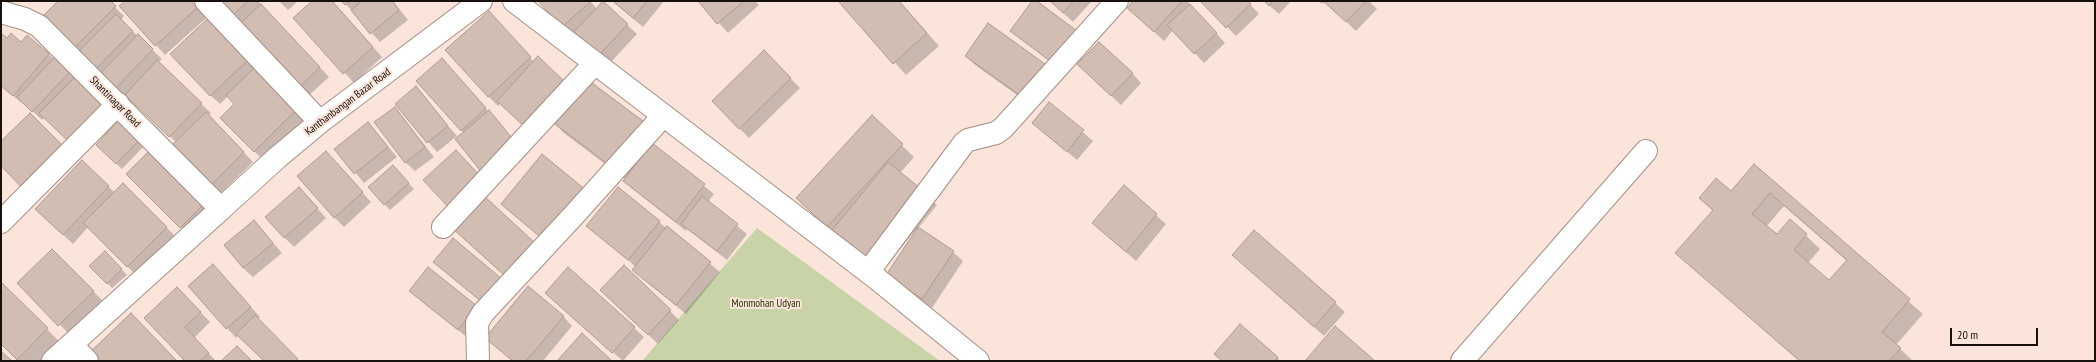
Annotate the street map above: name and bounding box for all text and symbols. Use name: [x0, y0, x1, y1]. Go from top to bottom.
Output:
street label: Kanthanbangan Bazar Road: [303, 65, 393, 139]
street label: Shantinagar Road: [87, 74, 143, 130]
park label: Monmohan Udyan: [732, 297, 800, 311]
scale bar: [1952, 320, 2040, 346]
text: 20 m: [1957, 327, 1978, 342]

